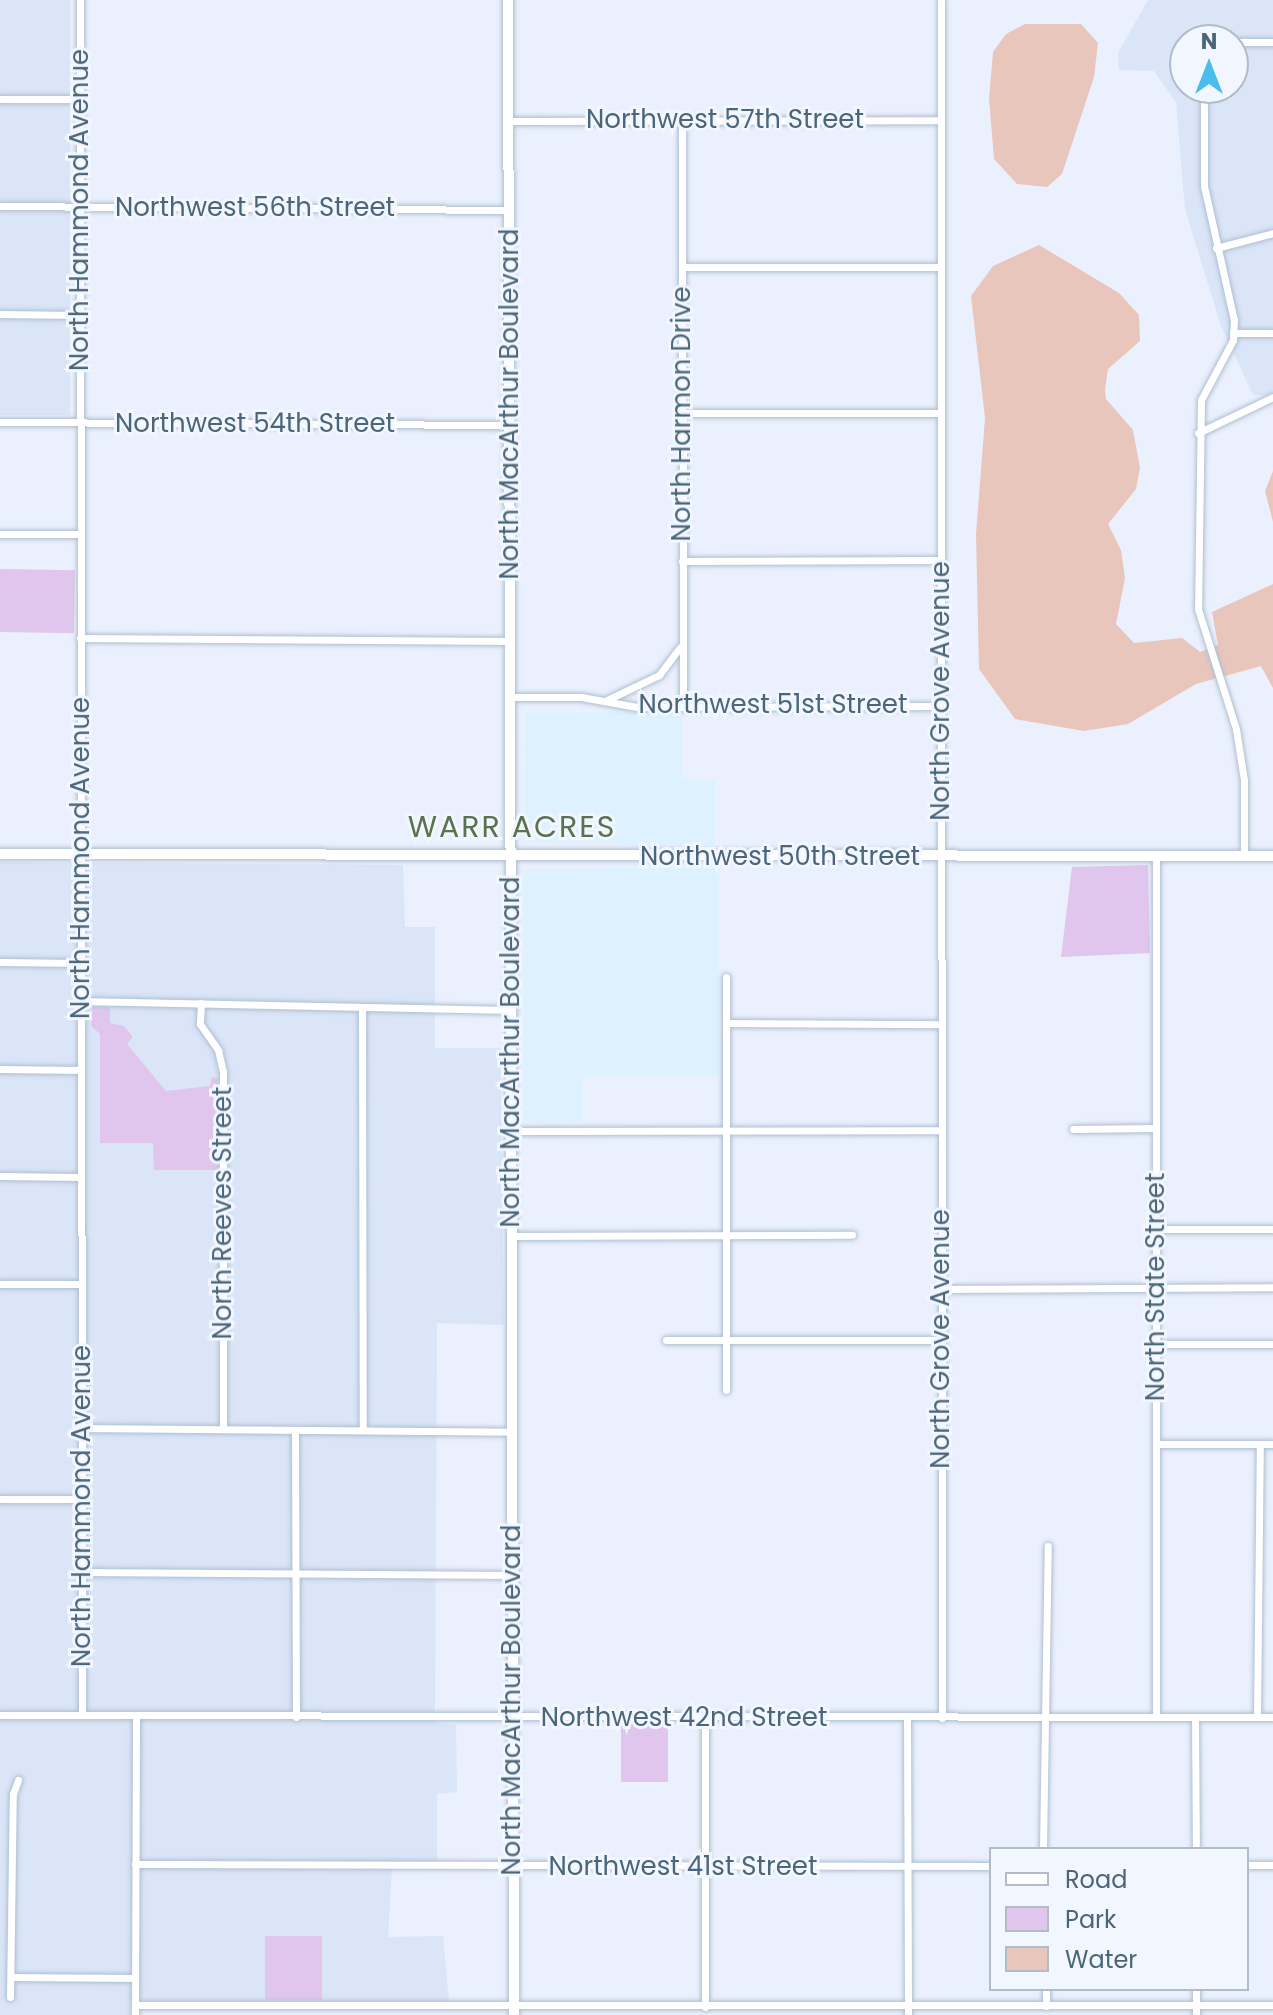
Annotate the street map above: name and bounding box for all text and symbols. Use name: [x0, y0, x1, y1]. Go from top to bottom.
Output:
north arrow: [1169, 24, 1249, 104]
text: N: [1201, 26, 1217, 57]
street label: North Hammond Avenue: [64, 49, 96, 371]
street label: Northwest 57th Street: [586, 104, 864, 136]
street label: Northwest 56th Street: [115, 192, 395, 224]
street label: North MacArthur Boulevard: [494, 228, 526, 580]
street label: North Harmon Drive: [666, 286, 698, 542]
street label: Northwest 54th Street: [115, 408, 395, 440]
street label: North Grove Avenue: [925, 561, 957, 821]
street label: Northwest 51st Street: [639, 689, 907, 721]
street label: North Hammond Avenue: [65, 697, 97, 1019]
district label: WARR ACRES: [408, 809, 616, 845]
street label: Northwest 50th Street: [640, 841, 920, 873]
street label: North MacArthur Boulevard: [495, 876, 527, 1228]
street label: North Reeves Street: [207, 1086, 239, 1340]
street label: North State Street: [1140, 1173, 1172, 1401]
street label: North Grove Avenue: [925, 1209, 957, 1469]
street label: North Hammond Avenue: [66, 1345, 98, 1667]
street label: North MacArthur Boulevard: [496, 1524, 528, 1876]
street label: Northwest 42nd Street: [541, 1702, 827, 1734]
legend: [989, 1847, 1249, 1991]
street label: Northwest 41st Street: [549, 1851, 817, 1883]
text: Road: [1065, 1863, 1127, 1896]
text: Park: [1065, 1903, 1116, 1936]
text: Water: [1065, 1943, 1137, 1976]

